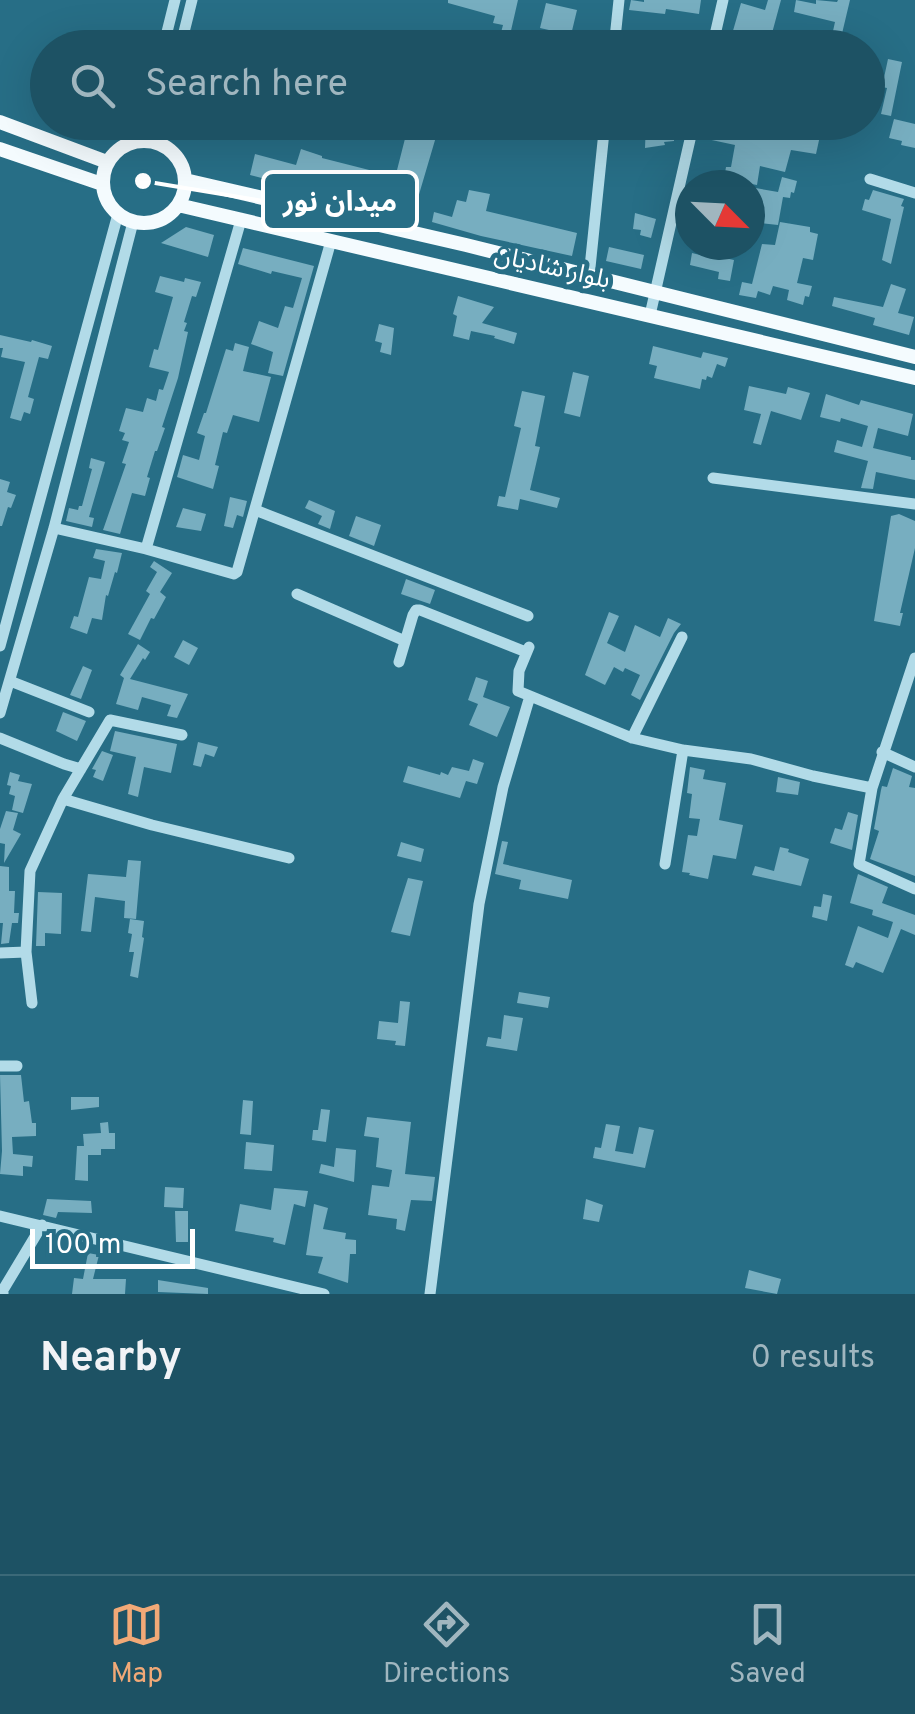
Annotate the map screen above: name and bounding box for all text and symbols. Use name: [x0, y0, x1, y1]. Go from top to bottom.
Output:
search box: [30, 30, 885, 140]
icon: search: [65, 58, 120, 113]
text: Search here: [145, 61, 348, 110]
north arrow: [675, 170, 765, 260]
callout: میدان نور: [263, 172, 417, 230]
text: میدان نور: [282, 186, 397, 222]
street label: بلوار شادیان: [491, 240, 613, 298]
scale bar: [30, 1224, 195, 1268]
text: 100 m: [45, 1228, 121, 1264]
text: Nearby: [40, 1333, 182, 1386]
text: 0 results: [750, 1339, 875, 1379]
tab: Map: [109, 1597, 164, 1693]
tab: Directions: [383, 1597, 510, 1693]
tab: Saved: [729, 1597, 806, 1693]

